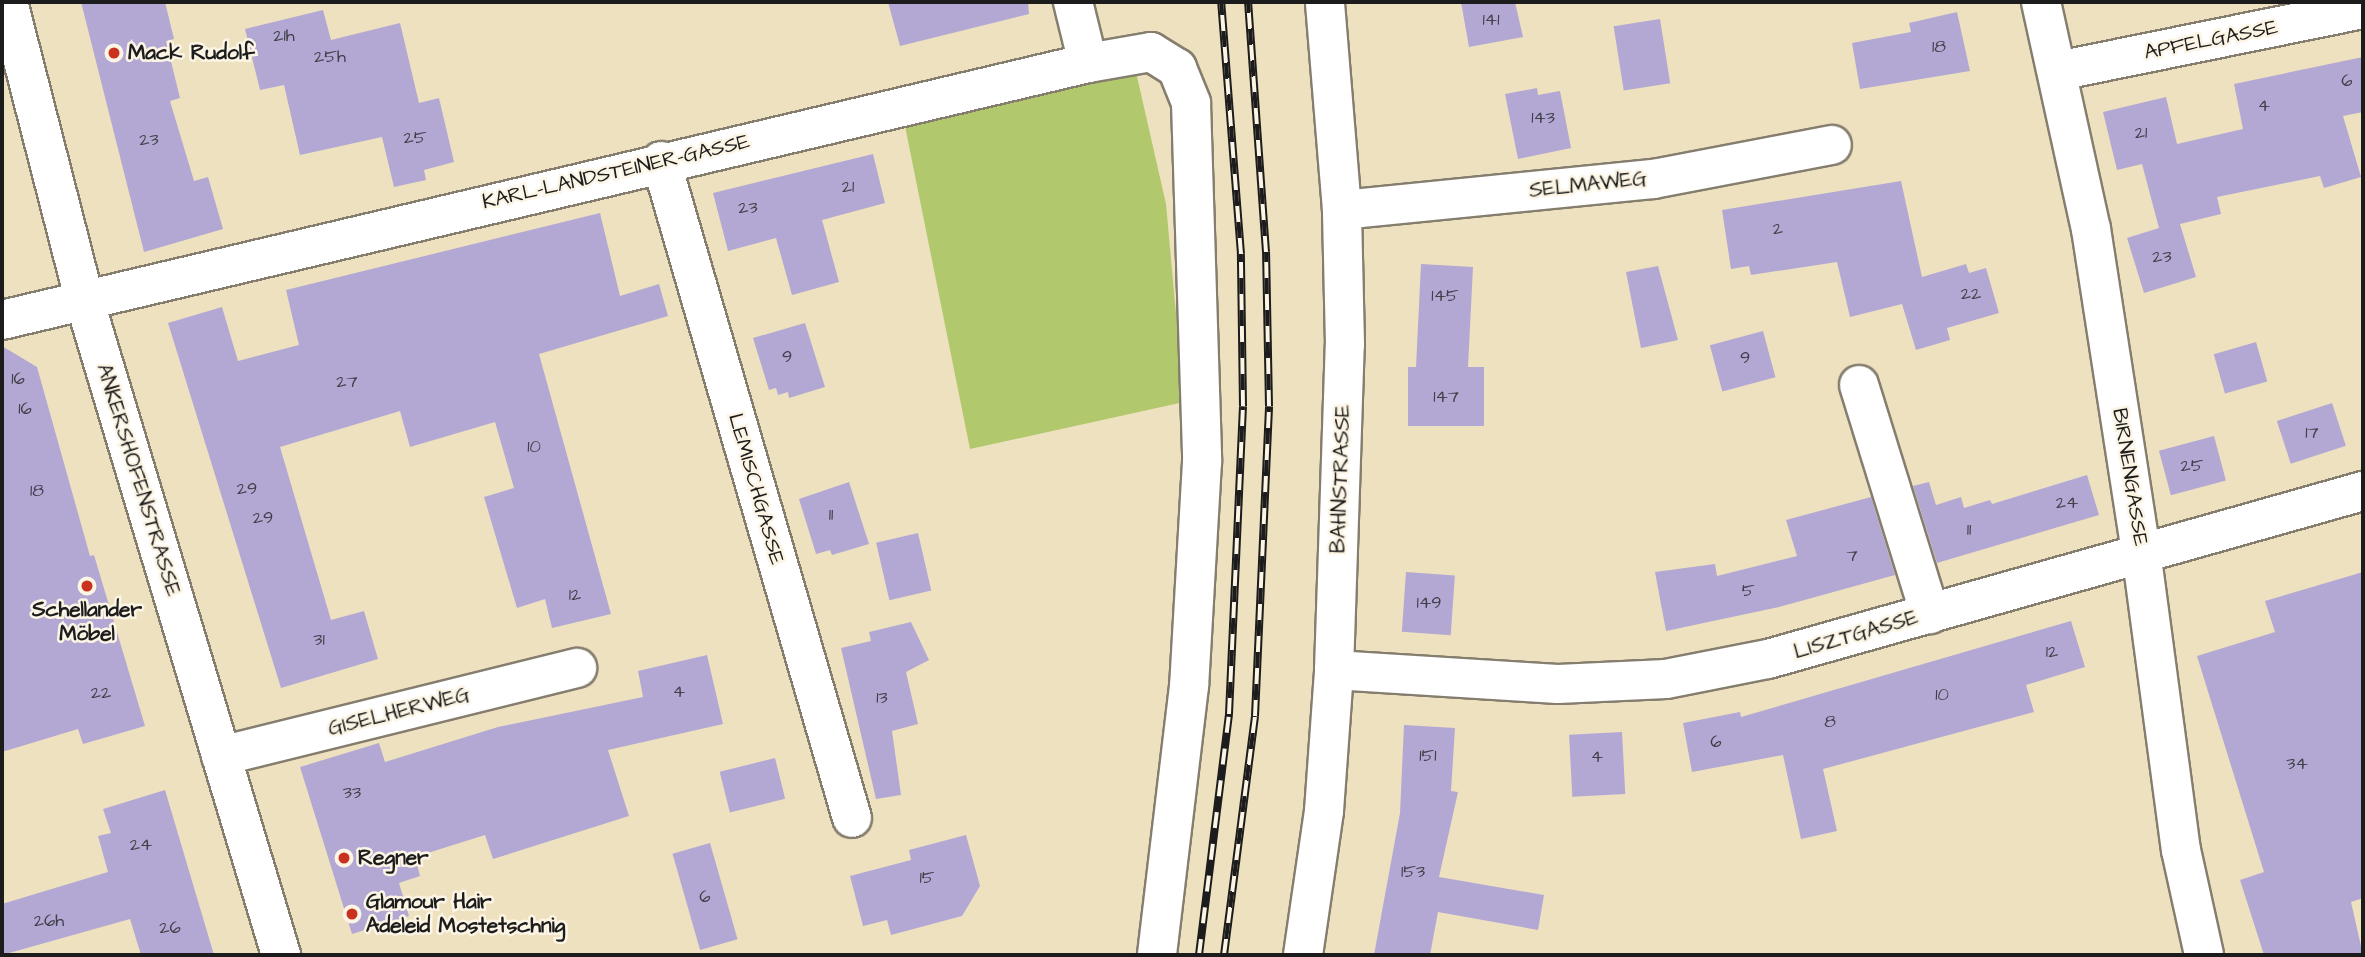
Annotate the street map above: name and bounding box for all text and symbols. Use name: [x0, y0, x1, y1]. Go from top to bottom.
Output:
house number: 141: [1483, 9, 1499, 31]
street label: APFELGASSE: [2142, 15, 2280, 65]
house number: 21h: [273, 25, 295, 47]
house number: 18: [1932, 36, 1946, 58]
place label: Mack Rudolf: [128, 40, 255, 66]
marker: Mack Rudolf: [106, 45, 122, 61]
house number: 25h: [314, 46, 346, 68]
house number: 6: [2341, 70, 2353, 92]
house number: 4: [2258, 95, 2270, 117]
house number: 143: [1531, 107, 1555, 129]
house number: 21: [2135, 122, 2147, 144]
house number: 25: [403, 127, 427, 149]
house number: 23: [139, 129, 159, 151]
street label: KARL-LANDSTEINER-GASSE: [480, 129, 752, 215]
street label: SELMAWEG: [1528, 166, 1648, 204]
house number: 21: [842, 176, 854, 198]
house number: 23: [738, 197, 758, 219]
house number: 2: [1773, 218, 1783, 240]
house number: 23: [2152, 246, 2172, 268]
house number: 22: [1961, 283, 1981, 305]
house number: 145: [1431, 285, 1459, 307]
house number: 9: [782, 346, 792, 368]
house number: 9: [1740, 347, 1750, 369]
street label: ANKERSHOFENSTRASSE: [91, 361, 185, 599]
house number: 16: [11, 368, 25, 390]
house number: 27: [336, 371, 358, 393]
house number: 147: [1433, 386, 1459, 408]
house number: 16: [18, 398, 32, 420]
street label: BAHNSTRASSE: [1326, 404, 1356, 554]
street label: BIRNENGASSE: [2107, 406, 2153, 548]
street label: LEMISCHGASSE: [722, 411, 790, 567]
house number: 17: [2305, 422, 2319, 444]
house number: 10: [527, 436, 541, 458]
house number: 25: [2180, 455, 2204, 477]
house number: 29: [237, 478, 257, 500]
house number: 18: [30, 480, 44, 502]
house number: 24: [2056, 492, 2078, 514]
house number: 11: [829, 504, 833, 526]
house number: 29: [253, 507, 273, 529]
house number: 11: [1967, 519, 1971, 541]
house number: 7: [1846, 545, 1858, 567]
marker: Schellander Möbel: [79, 578, 95, 594]
house number: 5: [1742, 580, 1754, 602]
house number: 12: [569, 584, 581, 606]
house number: 149: [1417, 592, 1441, 614]
place label: Schellander Möbel: [32, 597, 142, 647]
street label: LISZTGASSE: [1791, 605, 1921, 665]
house number: 31: [313, 629, 325, 651]
house number: 12: [2046, 641, 2058, 663]
house number: 4: [673, 681, 685, 703]
house number: 22: [91, 682, 111, 704]
street label: GISELHERWEG: [326, 682, 472, 742]
house number: 10: [1935, 684, 1949, 706]
house number: 13: [876, 687, 888, 709]
house number: 8: [1824, 711, 1836, 733]
house number: 6: [1710, 731, 1722, 753]
house number: 151: [1419, 745, 1437, 767]
house number: 4: [1591, 746, 1603, 768]
house number: 34: [2286, 753, 2308, 775]
house number: 33: [343, 782, 361, 804]
house number: 24: [130, 834, 152, 856]
place label: Regner: [358, 845, 429, 871]
marker: Regner: [336, 850, 352, 866]
house number: 153: [1401, 861, 1425, 883]
house number: 15: [919, 867, 935, 889]
house number: 6: [699, 886, 711, 908]
place label: Glamour Hair Adeleid Mostetschnig: [366, 889, 565, 939]
marker: Glamour Hair Adeleid Mostetschnig: [344, 906, 360, 922]
house number: 26h: [34, 910, 64, 932]
house number: 26: [159, 917, 181, 939]

